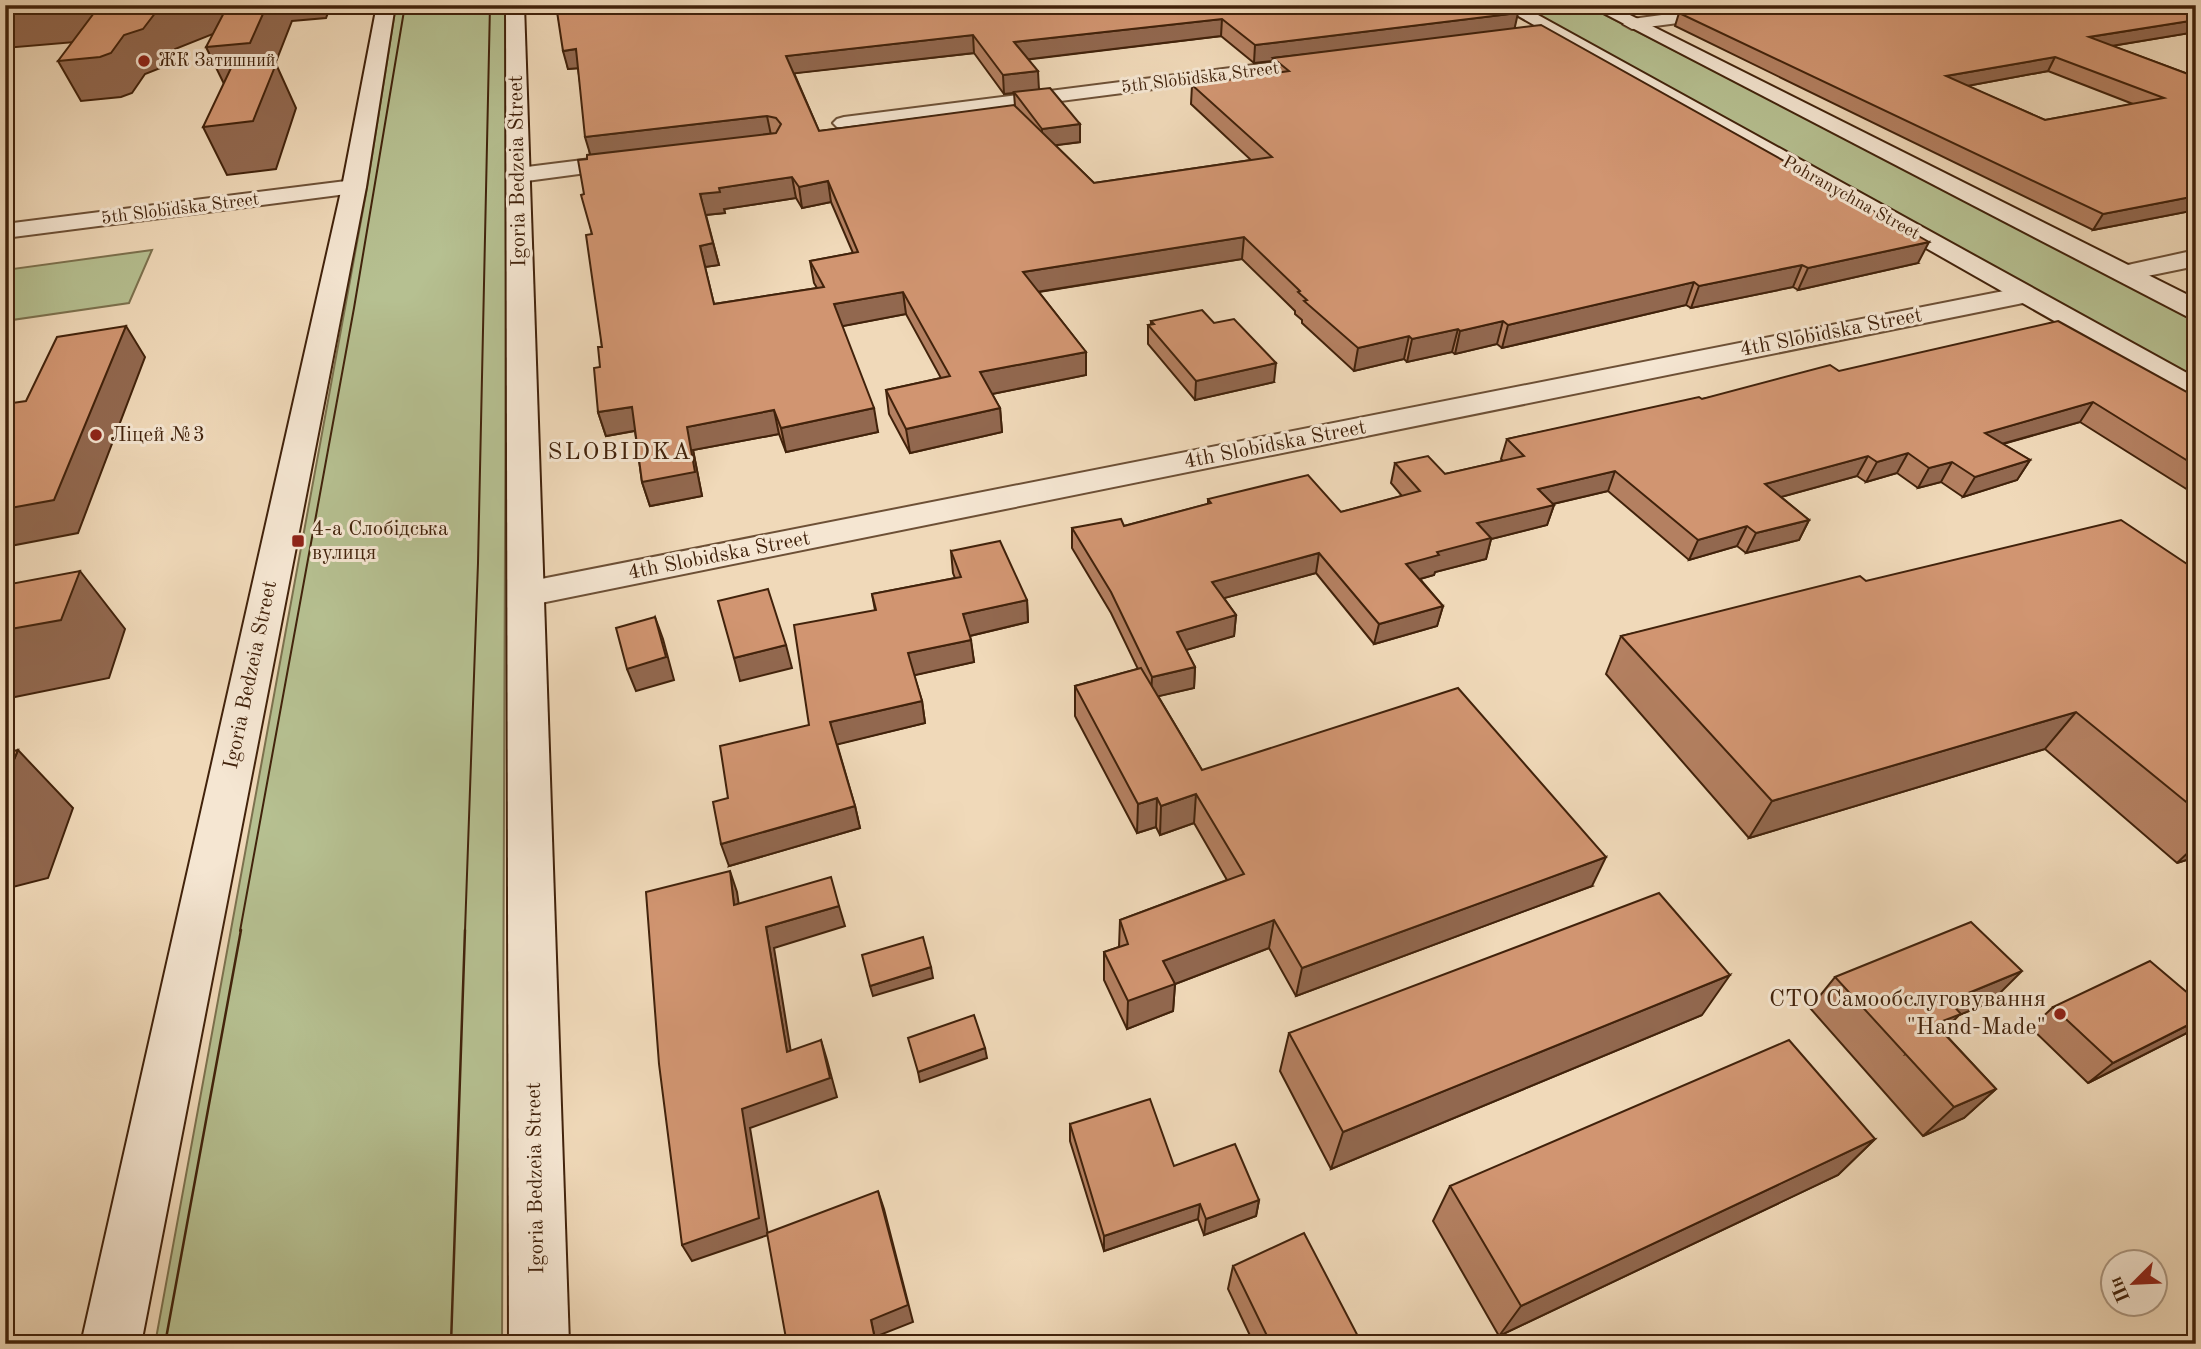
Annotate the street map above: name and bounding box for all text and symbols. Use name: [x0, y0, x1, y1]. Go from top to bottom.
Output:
place label: ЖК Затишний: [158, 52, 276, 70]
marker: ЖК Затишний: [136, 53, 152, 69]
street label: 5th Slobidska Street: [1120, 59, 1280, 97]
street label: Igoria Bedzeia Street: [506, 75, 530, 267]
street label: Pohranychna Street: [1779, 153, 1923, 243]
street label: 5th Slobidska Street: [100, 190, 260, 228]
street label: 4th Slobidska Street: [1738, 305, 1924, 361]
street label: 4th Slobidska Street: [1182, 417, 1368, 473]
place label: Ліцей №3: [110, 425, 205, 446]
marker: Ліцей №3: [88, 427, 104, 443]
district label: SLOBIDKA: [548, 441, 692, 465]
place label: 4-а Слобідська вулиця: [312, 519, 448, 564]
street label: 4th Slobidska Street: [626, 528, 812, 584]
marker: 4-а Слобідська вулиця: [290, 533, 306, 549]
street label: Igoria Bedzeia Street: [221, 579, 281, 771]
place label: СТО Самообслуговування "Hand-Made": [1769, 988, 2046, 1040]
marker: СТО Самообслуговування "Hand-Made": [2052, 1006, 2068, 1022]
street label: Igoria Bedzeia Street: [524, 1082, 548, 1274]
north arrow: [2100, 1248, 2170, 1318]
text: Пн: [2107, 1273, 2135, 1305]

